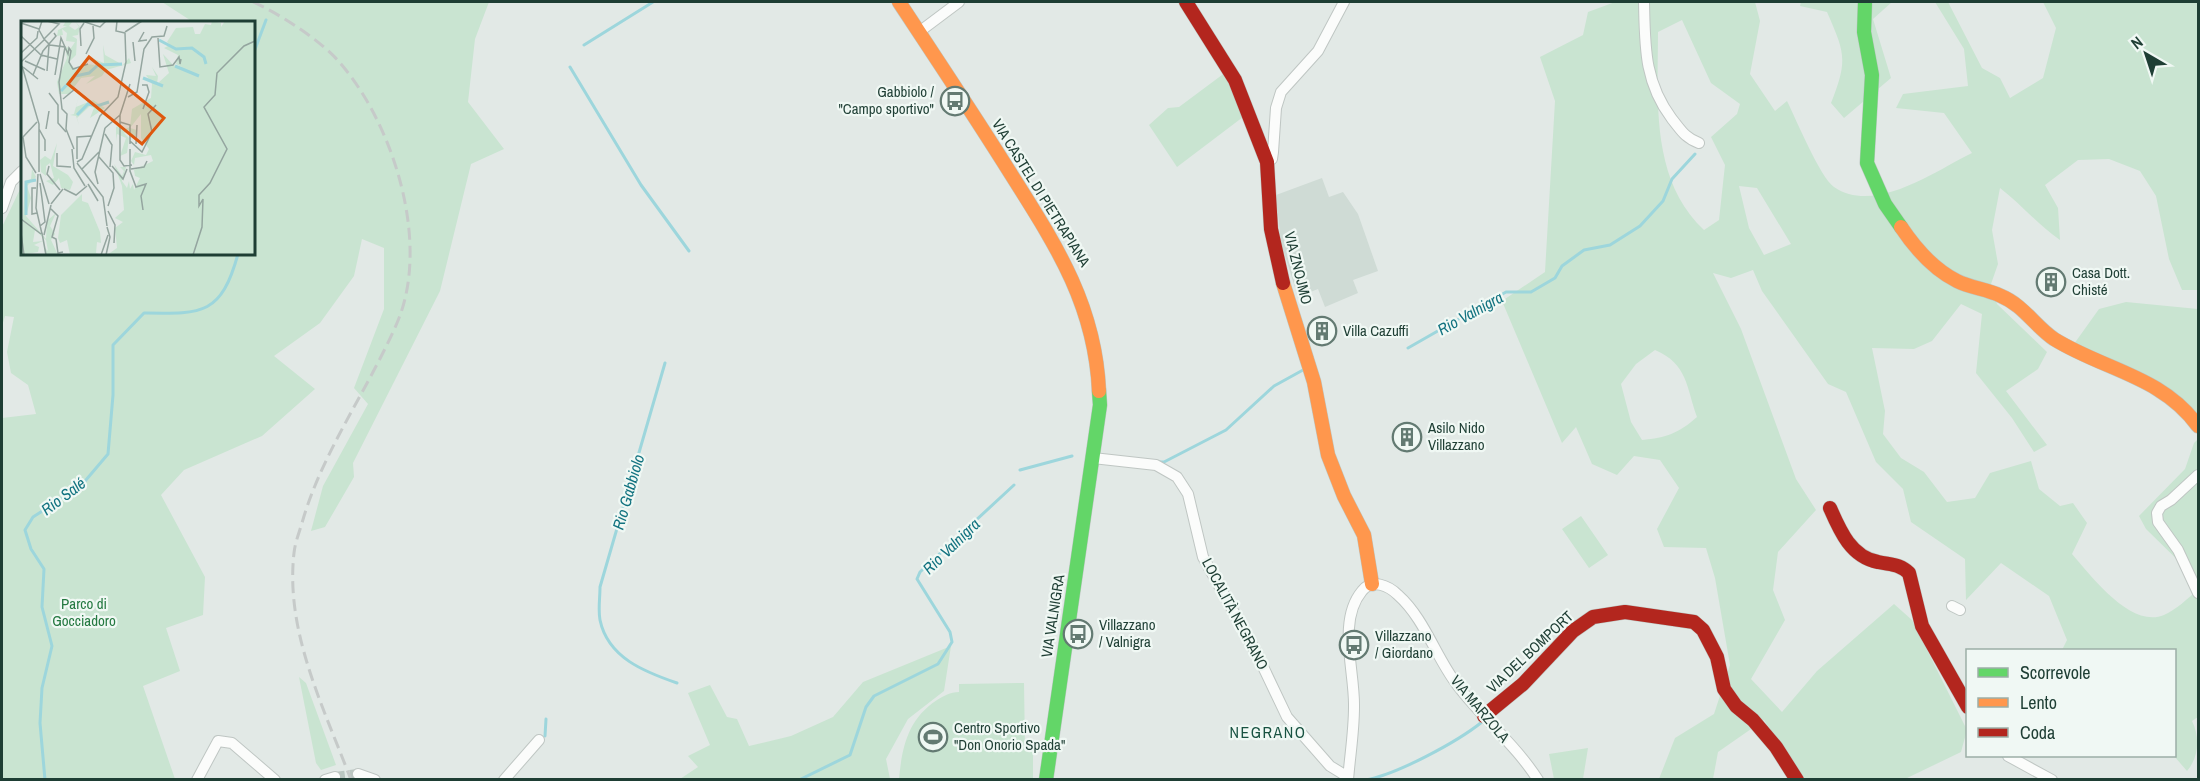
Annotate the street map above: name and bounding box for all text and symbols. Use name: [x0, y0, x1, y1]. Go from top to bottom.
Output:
inset map: [21, 21, 255, 255]
north arrow: [2116, 24, 2176, 84]
text: N: [2126, 31, 2147, 54]
place label: Gabbiolo / "Campo sportivo": [838, 81, 935, 119]
bus stop icon: Gabbiolo / "Campo sportivo": [939, 85, 971, 117]
street label: VIA CASTEL DI PIETRAPIANA: [987, 115, 1096, 271]
street label: VIA ZNOJMO: [1279, 229, 1318, 307]
place label: Casa Dott. Chisté: [2072, 262, 2130, 300]
building icon: Casa Dott. Chisté: [2035, 266, 2067, 298]
water label: Rio Valnigra: [1433, 286, 1507, 340]
building icon: Villa Cazuffi: [1306, 315, 1338, 347]
place label: Villa Cazuffi: [1343, 320, 1409, 341]
place label: Asilo Nido Villazzano: [1427, 417, 1485, 455]
building icon: Asilo Nido Villazzano: [1391, 421, 1423, 453]
water label: Rio Gabbiolo: [607, 452, 649, 532]
water label: Rio Salé: [36, 472, 90, 520]
water label: Rio Valnigra: [918, 513, 984, 579]
street label: LOCALITÀ NEGRANO: [1197, 554, 1274, 673]
street label: VIA VALNIGRA: [1036, 572, 1070, 659]
park label: Parco di Gocciadoro: [52, 593, 116, 631]
street label: VIA DEL BOMPORT: [1482, 606, 1578, 697]
place label: Villazzano / Valnigra: [1099, 614, 1156, 652]
bus stop icon: Villazzano / Valnigra: [1062, 618, 1094, 650]
place label: Villazzano / Giordano: [1375, 625, 1433, 663]
bus stop icon: Villazzano / Giordano: [1338, 629, 1370, 661]
legend: [1966, 649, 2176, 757]
text: Scorrevole: [2020, 660, 2091, 685]
street label: VIA MARZOLA: [1446, 671, 1515, 747]
text: Lento: [2020, 690, 2057, 715]
place label: Centro Sportivo "Don Onorio Spada": [954, 717, 1065, 755]
text: Coda: [2020, 720, 2055, 745]
sports icon: Centro Sportivo "Don Onorio Spada": [917, 721, 949, 753]
district label: NEGRANO: [1230, 721, 1306, 743]

